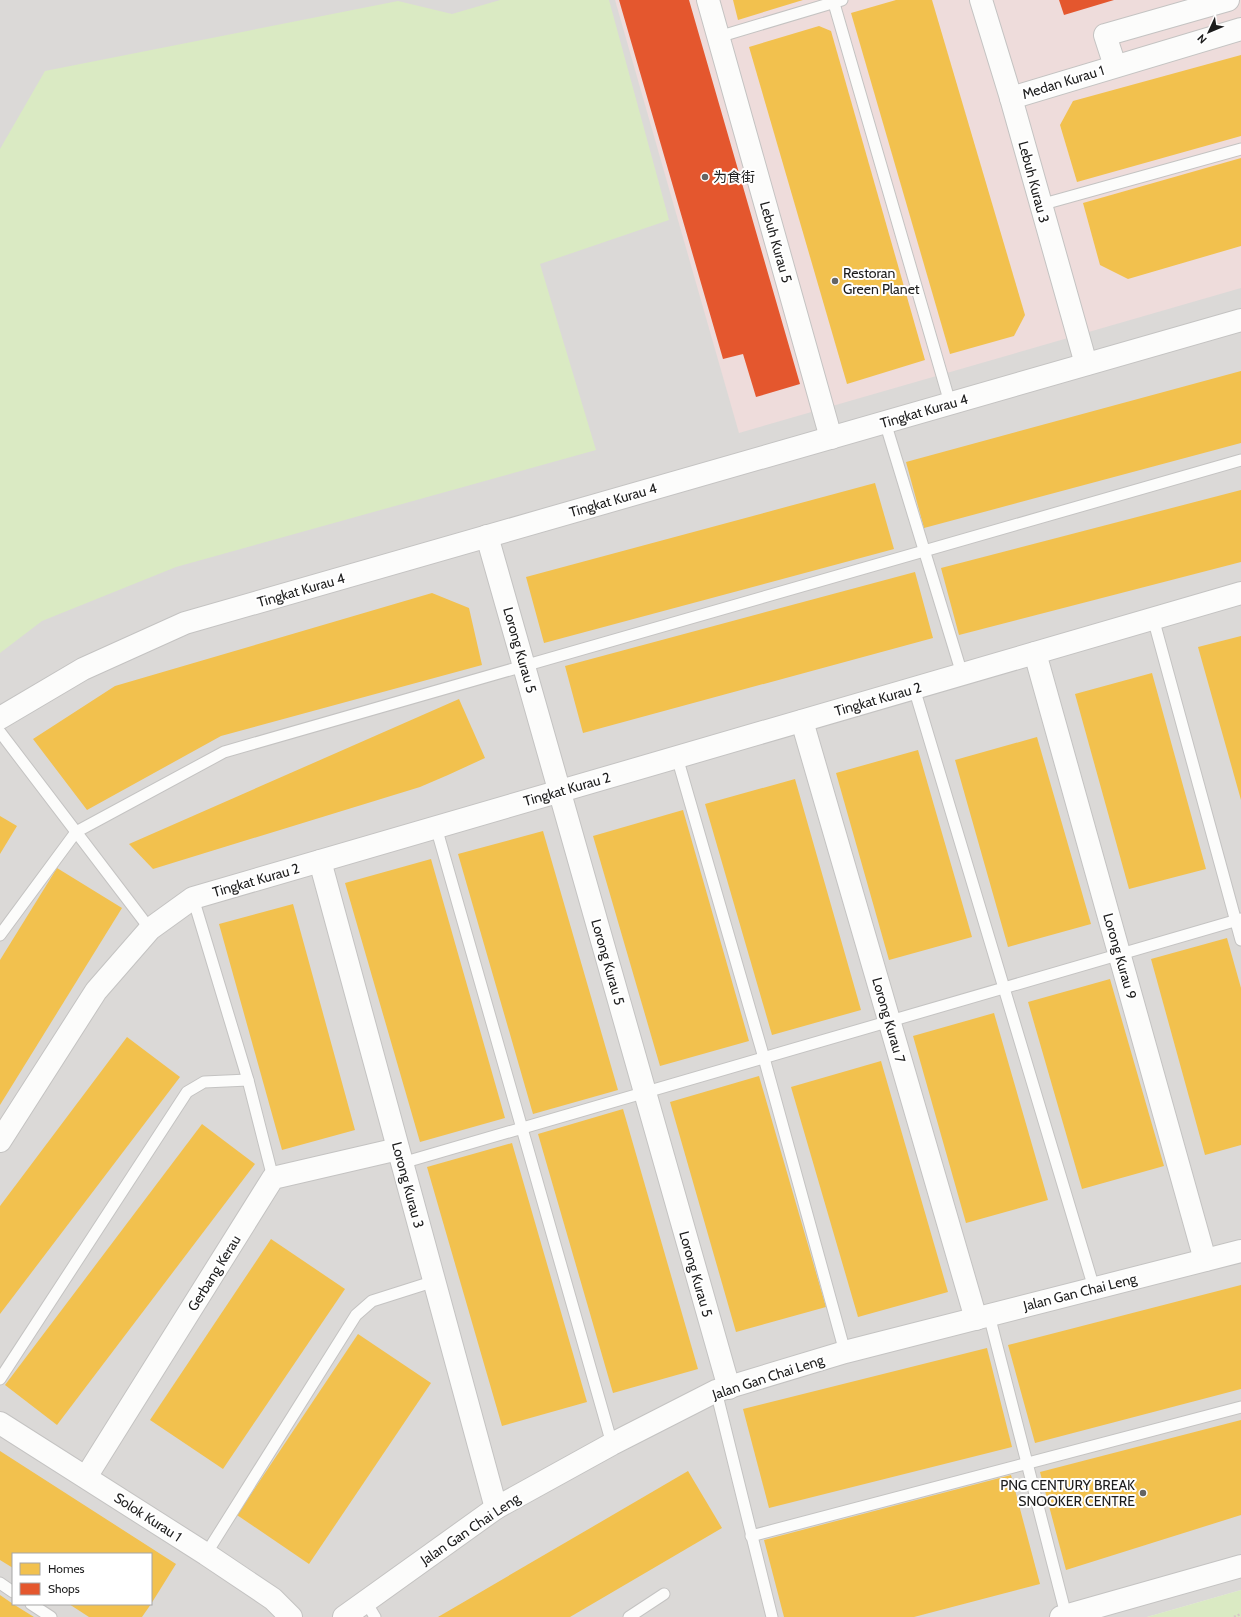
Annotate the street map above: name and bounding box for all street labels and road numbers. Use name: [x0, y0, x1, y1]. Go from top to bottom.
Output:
street label: Medan Kurau 1: [1020, 61, 1106, 103]
street label: Lebuh Kurau 3: [1014, 139, 1054, 225]
street label: Lebuh Kurau 5: [756, 199, 796, 285]
street label: Tingkat Kurau 4: [878, 390, 970, 432]
street label: Tingkat Kurau 4: [567, 479, 659, 521]
street label: Tingkat Kurau 4: [255, 569, 347, 611]
street label: Lorong Kurau 5: [499, 605, 541, 695]
street label: Tingkat Kurau 2: [832, 678, 924, 720]
street label: Tingkat Kurau 2: [521, 768, 613, 810]
street label: Tingkat Kurau 2: [210, 859, 302, 901]
street label: Lorong Kurau 9: [1099, 911, 1141, 1001]
street label: Lorong Kurau 5: [587, 917, 629, 1007]
street label: Lorong Kurau 7: [868, 975, 910, 1065]
street label: Lorong Kurau 3: [388, 1140, 428, 1230]
street label: Lorong Kurau 5: [675, 1229, 717, 1319]
street label: Gerbang Kerau: [183, 1232, 245, 1314]
street label: Jalan Gan Chai Leng: [1020, 1269, 1140, 1315]
street label: Jalan Gan Chai Leng: [709, 1350, 827, 1404]
street label: Solok Kurau 1: [111, 1488, 185, 1546]
street label: Jalan Gan Chai Leng: [416, 1488, 524, 1569]

